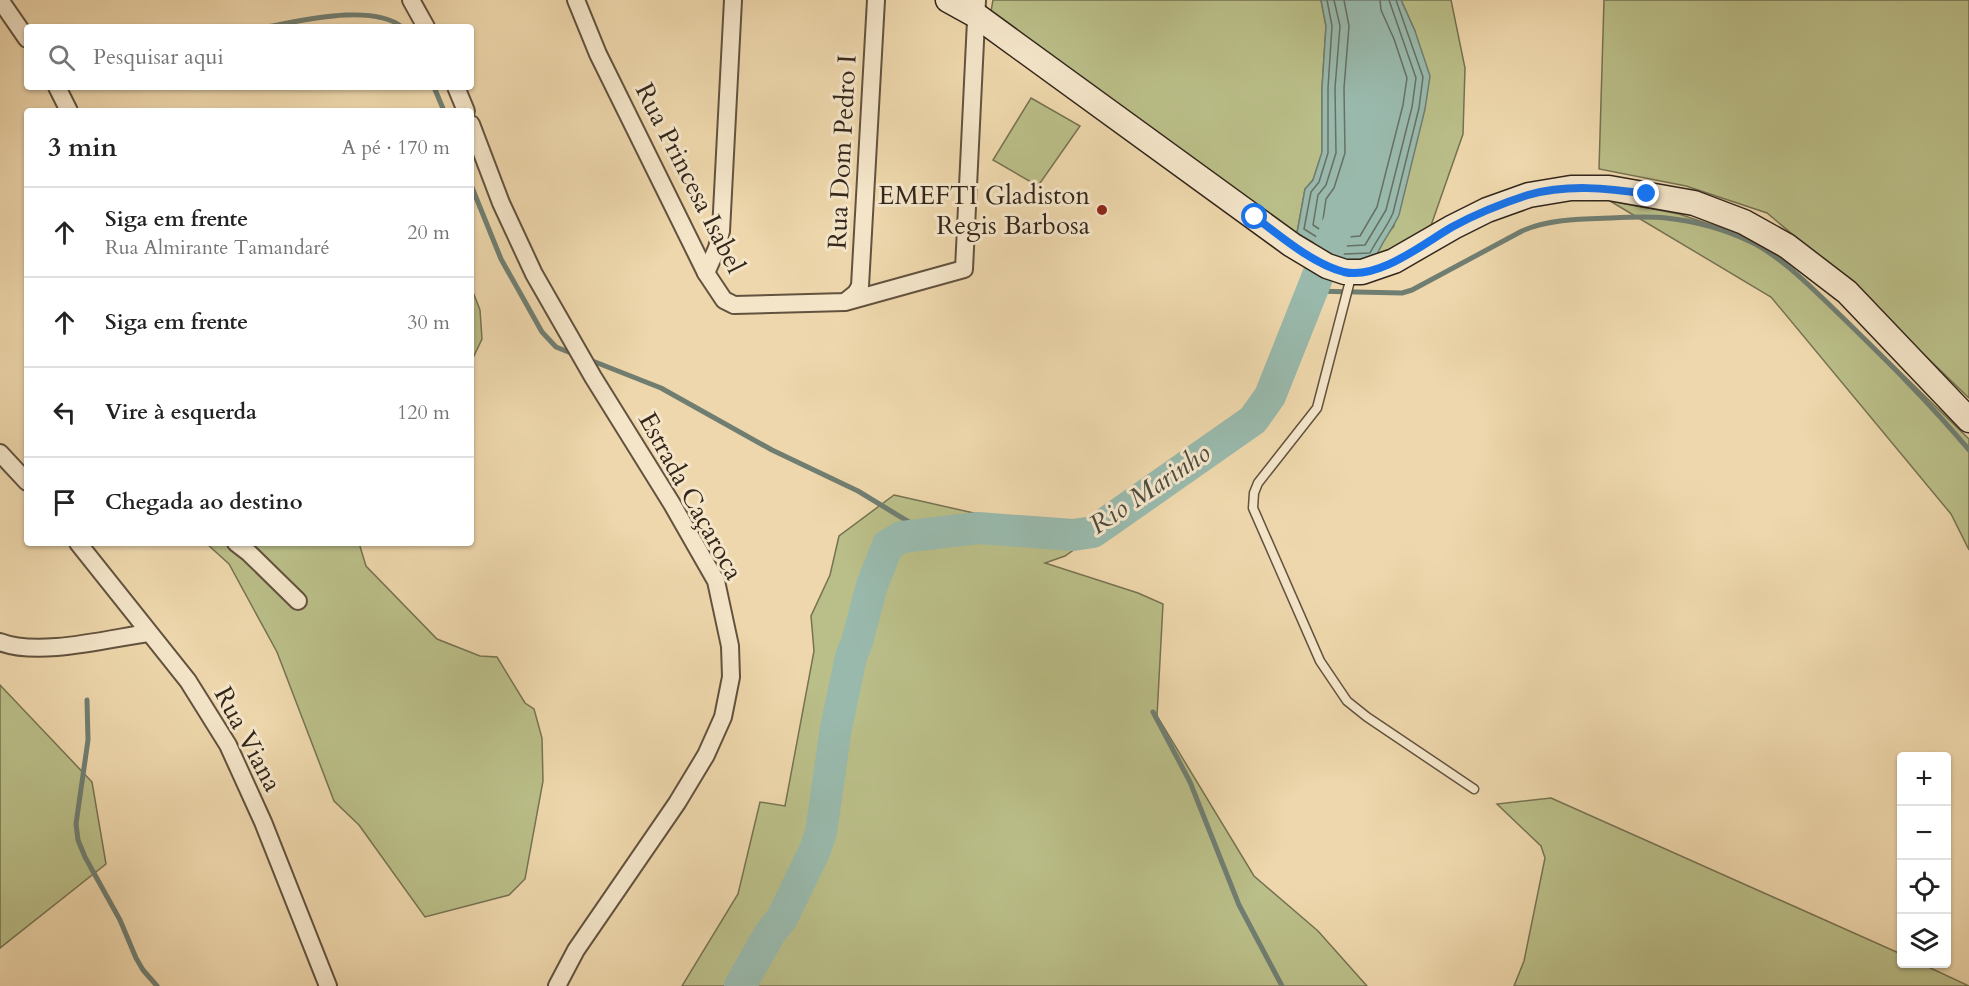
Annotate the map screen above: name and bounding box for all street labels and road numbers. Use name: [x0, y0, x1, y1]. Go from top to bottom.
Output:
street label: Rua Dom Pedro I: [819, 54, 865, 250]
street label: Rua Princesa Isabel: [627, 77, 753, 279]
street label: Estrada Caçaroca: [630, 406, 752, 586]
street label: Rua Viana: [206, 680, 290, 798]

